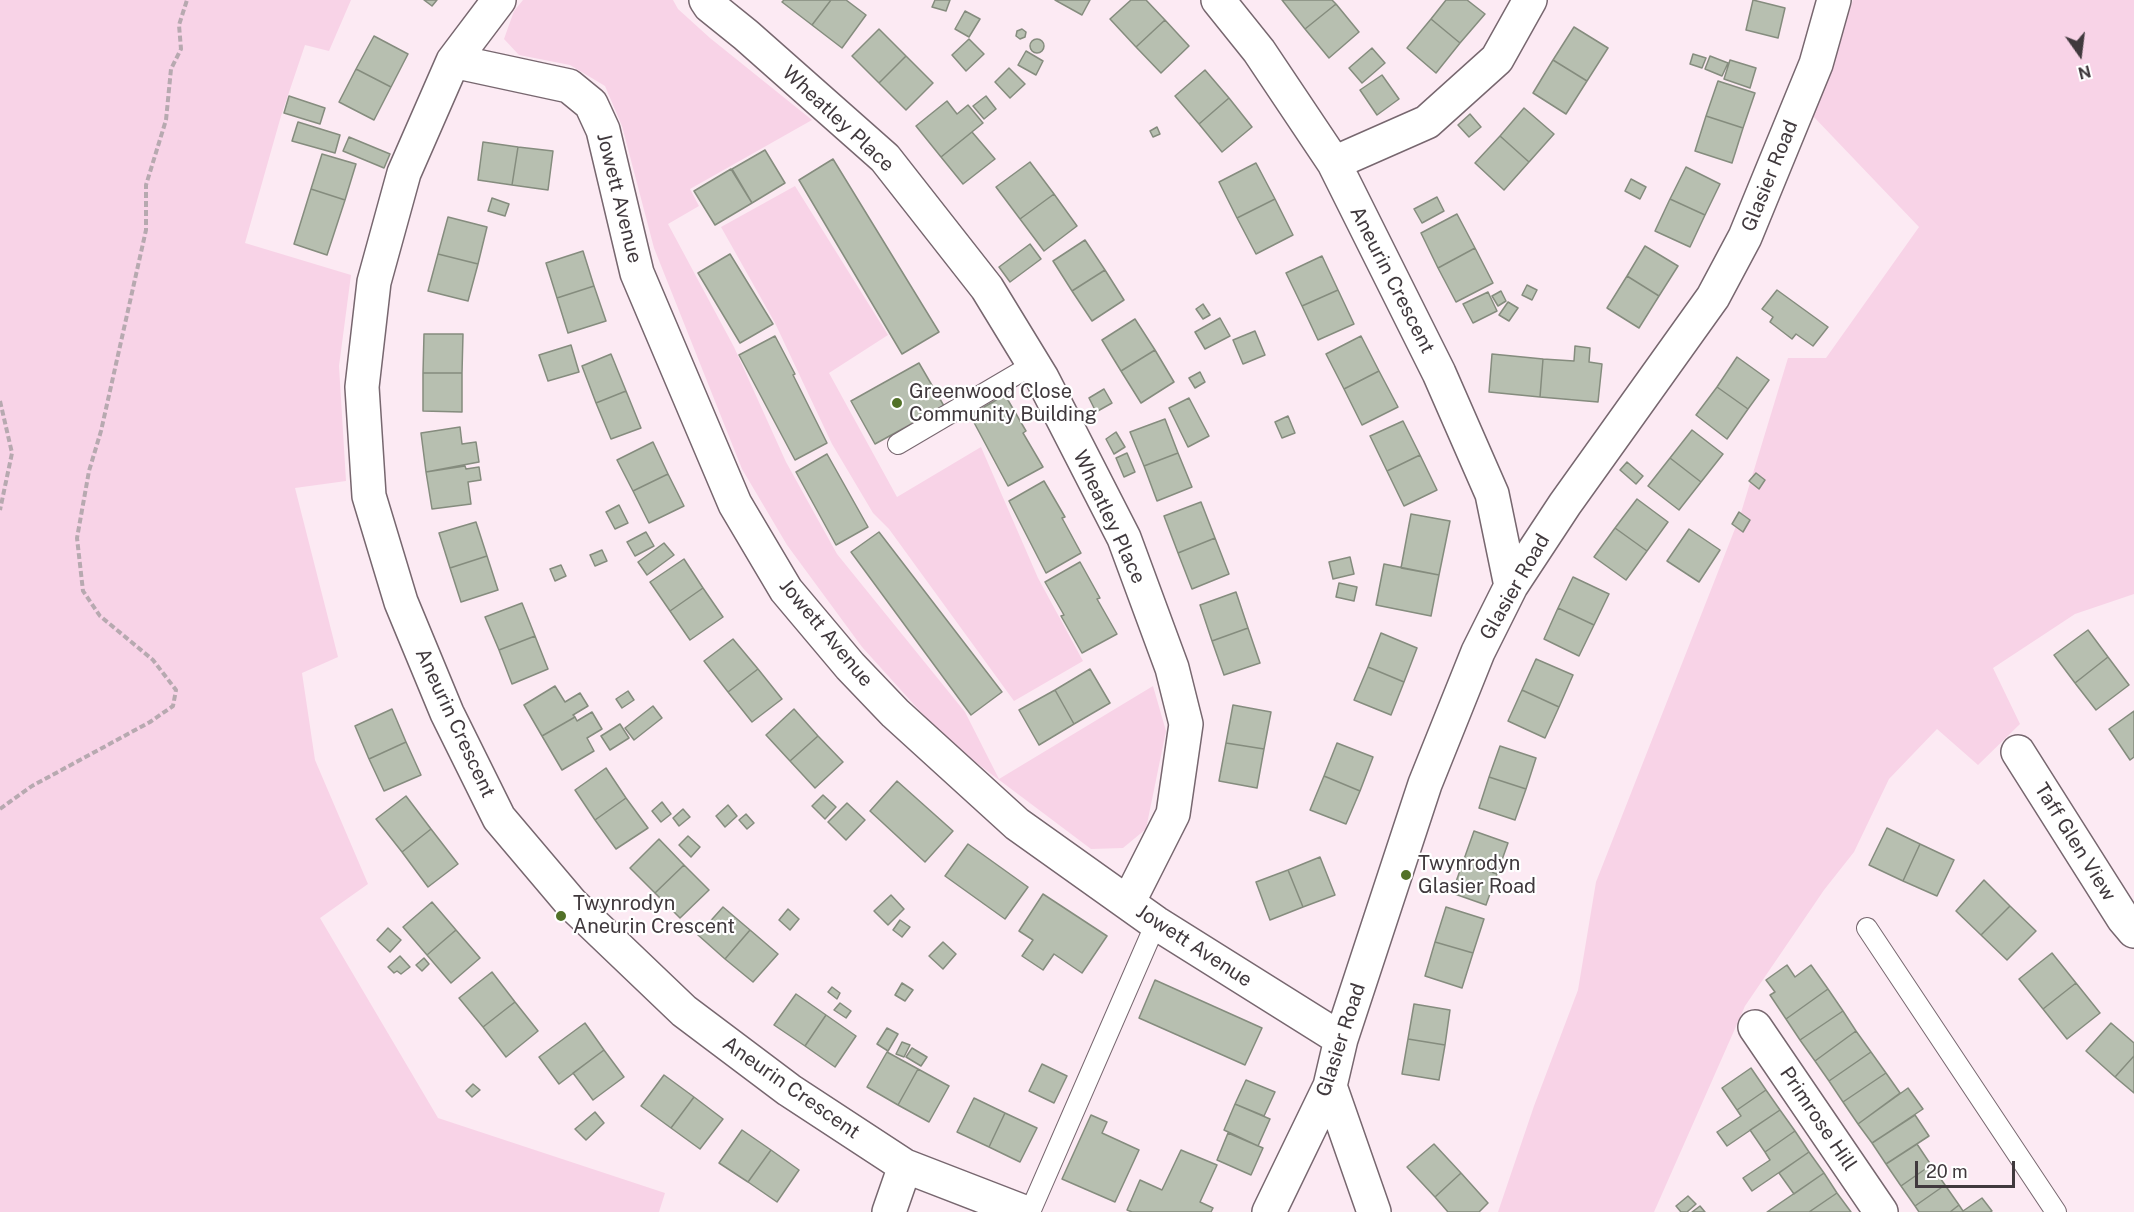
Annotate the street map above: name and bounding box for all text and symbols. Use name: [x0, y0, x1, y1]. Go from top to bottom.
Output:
north arrow: [2050, 24, 2110, 84]
street label: Wheatley Place: [777, 61, 899, 177]
text: N: [2076, 61, 2093, 83]
street label: Glasier Road: [1737, 117, 1803, 235]
street label: Jowett Avenue: [591, 130, 647, 266]
street label: Aneurin Crescent: [1345, 202, 1439, 358]
place label: Greenwood Close Community Building: [909, 380, 1097, 427]
marker: Greenwood Close Community Building: [890, 396, 904, 410]
street label: Wheatley Place: [1068, 446, 1150, 588]
street label: Glasier Road: [1475, 530, 1555, 644]
street label: Jowett Avenue: [774, 574, 878, 692]
street label: Aneurin Crescent: [410, 645, 500, 801]
street label: Taff Glen View: [2029, 778, 2121, 906]
place label: Twynrodyn Glasier Road: [1418, 852, 1536, 899]
marker: Twynrodyn Glasier Road: [1399, 868, 1413, 882]
place label: Twynrodyn Aneurin Crescent: [573, 892, 735, 939]
street label: Jowett Avenue: [1132, 900, 1256, 992]
marker: Twynrodyn Aneurin Crescent: [554, 909, 568, 923]
street label: Glasier Road: [1311, 980, 1371, 1100]
street label: Aneurin Crescent: [718, 1032, 864, 1144]
street label: Primrose Hill: [1774, 1062, 1862, 1176]
scale bar: [1918, 1149, 2018, 1187]
text: 20 m: [1926, 1161, 1968, 1182]

